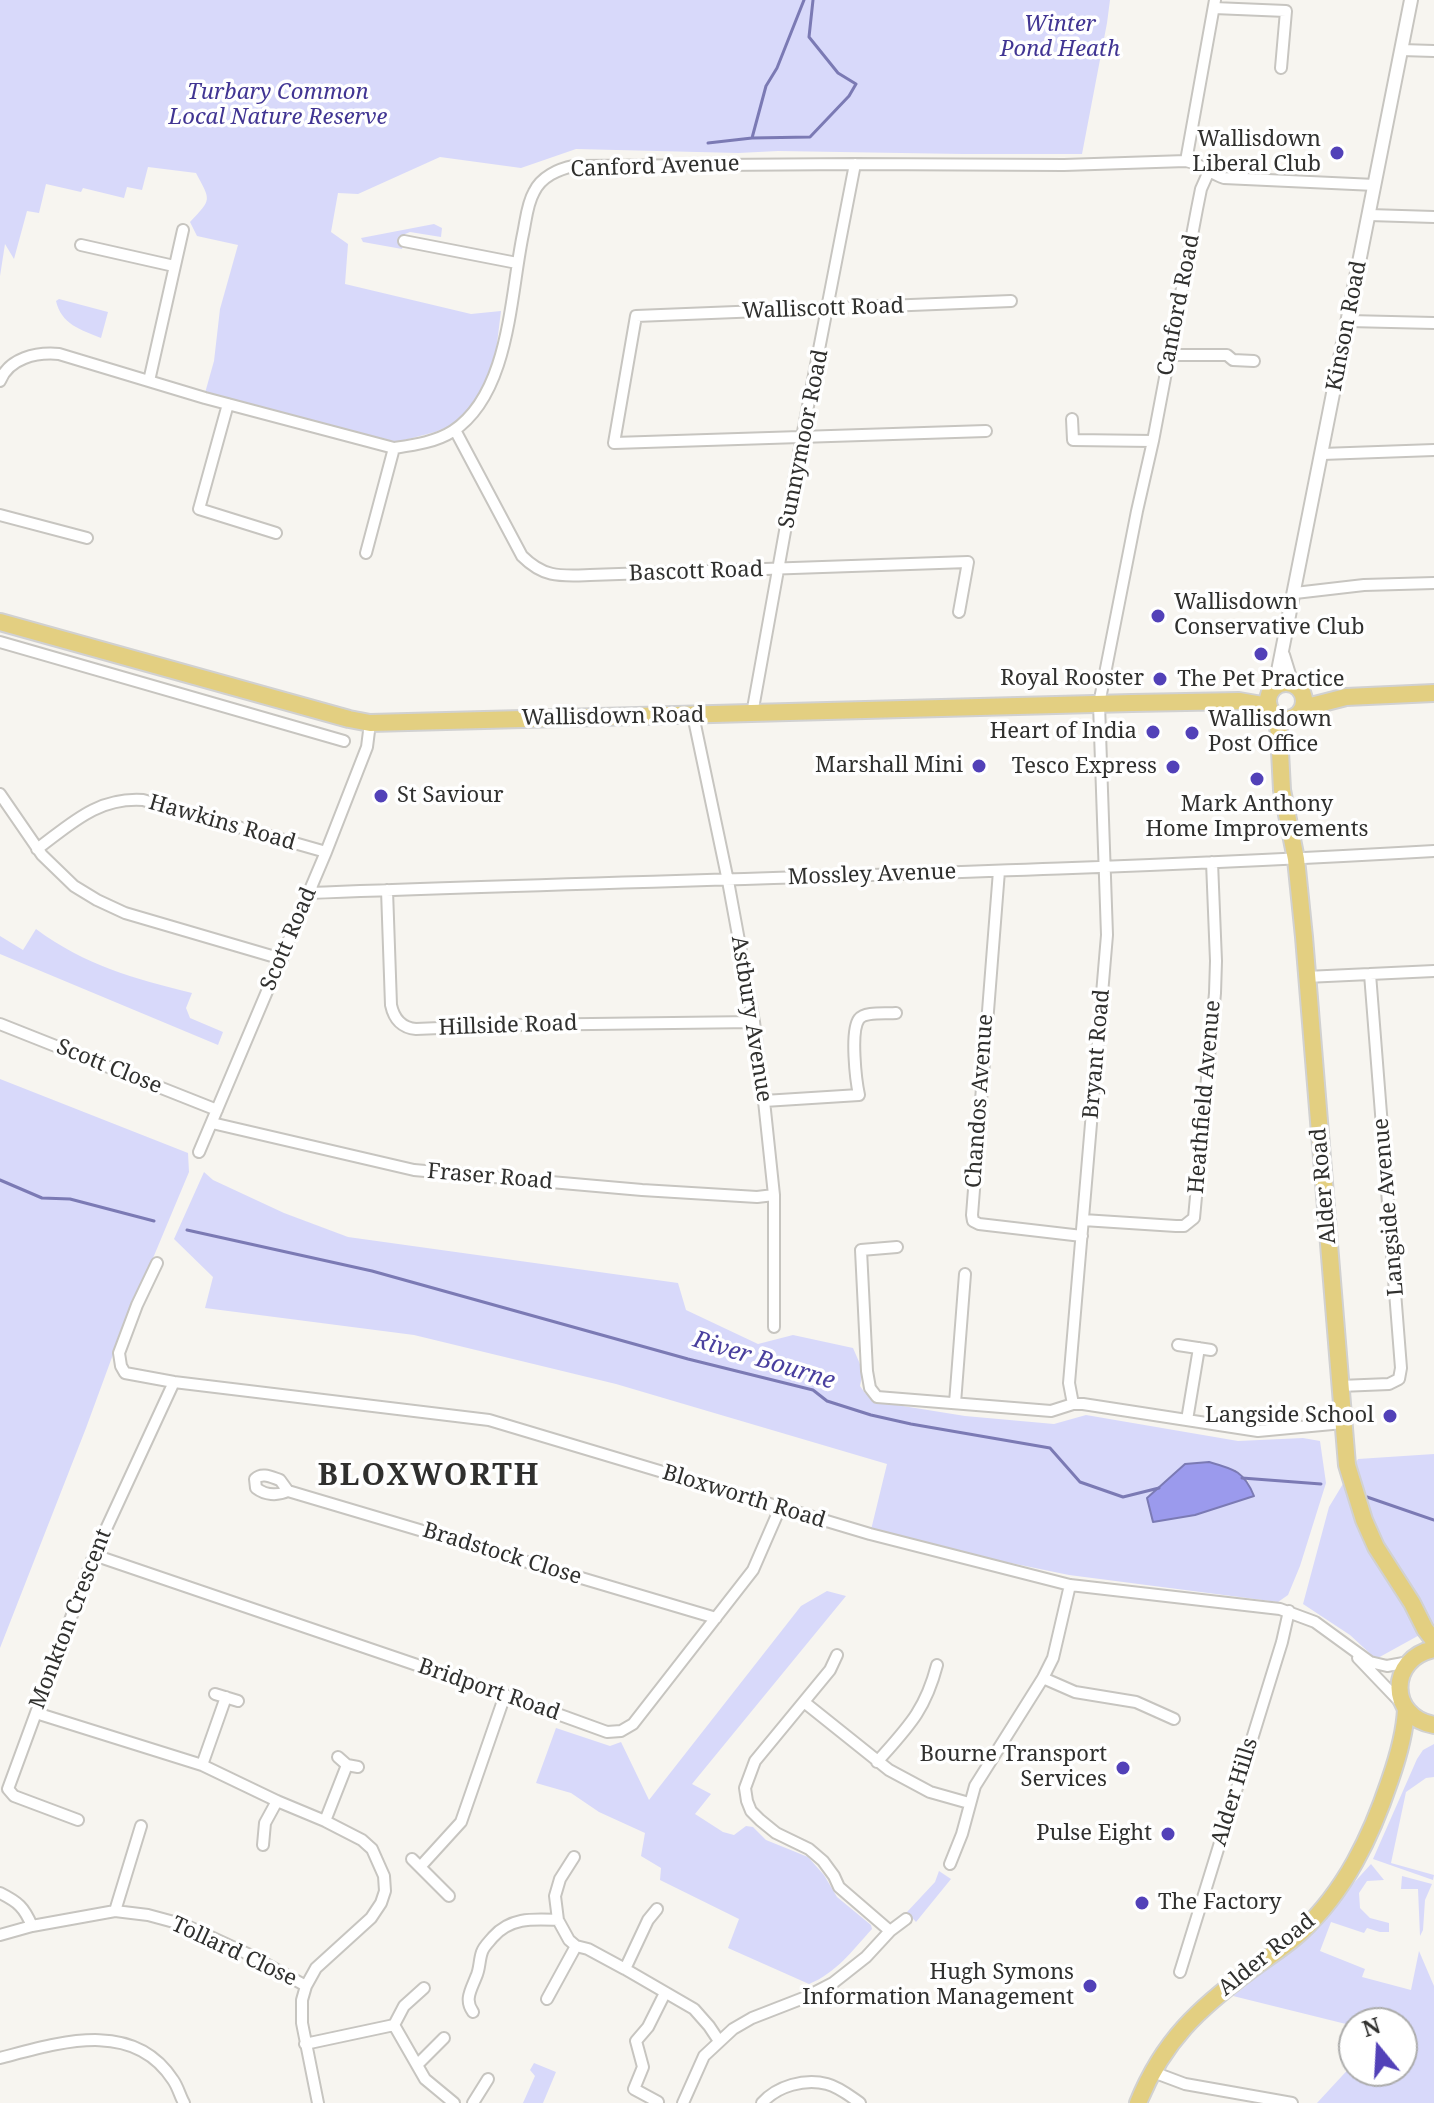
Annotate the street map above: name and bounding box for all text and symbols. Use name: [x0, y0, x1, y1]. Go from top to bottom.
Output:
park label: Winter Pond Heath: [1000, 12, 1120, 64]
park label: Turbary Common Local Nature Reserve: [169, 80, 387, 132]
place label: Wallisdown Liberal Club: [1192, 127, 1321, 178]
marker: Wallisdown Liberal Club: [1328, 144, 1346, 162]
street label: Canford Avenue: [570, 151, 740, 183]
street label: Canford Road: [1152, 232, 1206, 378]
street label: Kinson Road: [1321, 259, 1373, 393]
street label: Walliscott Road: [741, 293, 905, 325]
street label: Sunnymoor Road: [774, 347, 834, 531]
street label: Bascott Road: [628, 556, 764, 588]
place label: Wallisdown Conservative Club: [1174, 590, 1364, 642]
marker: Wallisdown Conservative Club: [1149, 607, 1167, 625]
marker: The Pet Practice: [1252, 645, 1270, 663]
place label: Royal Rooster: [1000, 666, 1144, 692]
place label: The Pet Practice: [1177, 667, 1345, 693]
marker: Royal Rooster: [1151, 670, 1169, 688]
street label: Wallisdown Road: [521, 702, 705, 732]
place label: Wallisdown Post Office: [1208, 707, 1332, 758]
place label: Heart of India: [990, 719, 1137, 745]
marker: Heart of India: [1144, 723, 1162, 741]
marker: Wallisdown Post Office: [1183, 724, 1201, 742]
place label: Marshall Mini: [815, 753, 963, 779]
place label: Tesco Express: [1012, 754, 1157, 780]
marker: Marshall Mini: [970, 757, 988, 775]
marker: Tesco Express: [1164, 758, 1182, 776]
marker: Mark Anthony Home Improvements: [1248, 770, 1266, 788]
place label: St Saviour: [397, 783, 504, 809]
marker: St Saviour: [372, 787, 390, 805]
street label: Hawkins Road: [146, 789, 298, 857]
place label: Mark Anthony Home Improvements: [1146, 792, 1368, 844]
street label: Mossley Avenue: [787, 859, 957, 891]
street label: Scott Road: [255, 883, 323, 995]
street label: Astbury Avenue: [725, 934, 777, 1104]
street label: Bryant Road: [1078, 988, 1116, 1120]
street label: Heathfield Avenue: [1183, 999, 1227, 1195]
street label: Hillside Road: [438, 1010, 578, 1042]
street label: Chandos Avenue: [961, 1013, 999, 1189]
street label: Scott Close: [52, 1034, 166, 1100]
street label: Langside Avenue: [1368, 1117, 1410, 1297]
street label: Alder Road: [1306, 1127, 1342, 1245]
street label: Fraser Road: [426, 1158, 554, 1196]
water label: River Bourne: [690, 1326, 838, 1396]
place label: Langside School: [1205, 1403, 1374, 1429]
marker: Langside School: [1381, 1407, 1399, 1425]
district label: BLOXWORTH: [318, 1458, 540, 1494]
street label: Bloxworth Road: [659, 1460, 829, 1534]
street label: Bradstock Close: [419, 1517, 585, 1591]
street label: Monkton Crescent: [24, 1525, 118, 1713]
street label: Bridport Road: [415, 1653, 563, 1727]
street label: Alder Hills: [1206, 1735, 1264, 1849]
place label: Bourne Transport Services: [920, 1742, 1107, 1794]
marker: Bourne Transport Services: [1114, 1759, 1132, 1777]
place label: Pulse Eight: [1036, 1821, 1152, 1847]
marker: Pulse Eight: [1159, 1825, 1177, 1843]
place label: The Factory: [1158, 1890, 1281, 1916]
marker: The Factory: [1133, 1894, 1151, 1912]
street label: Alder Road: [1213, 1908, 1321, 2002]
street label: Tollard Close: [167, 1911, 301, 1993]
place label: Hugh Symons Information Management: [802, 1960, 1074, 2012]
marker: Hugh Symons Information Management: [1081, 1977, 1099, 1995]
north arrow: [1338, 2007, 1418, 2087]
text: N: [1358, 2009, 1384, 2043]

